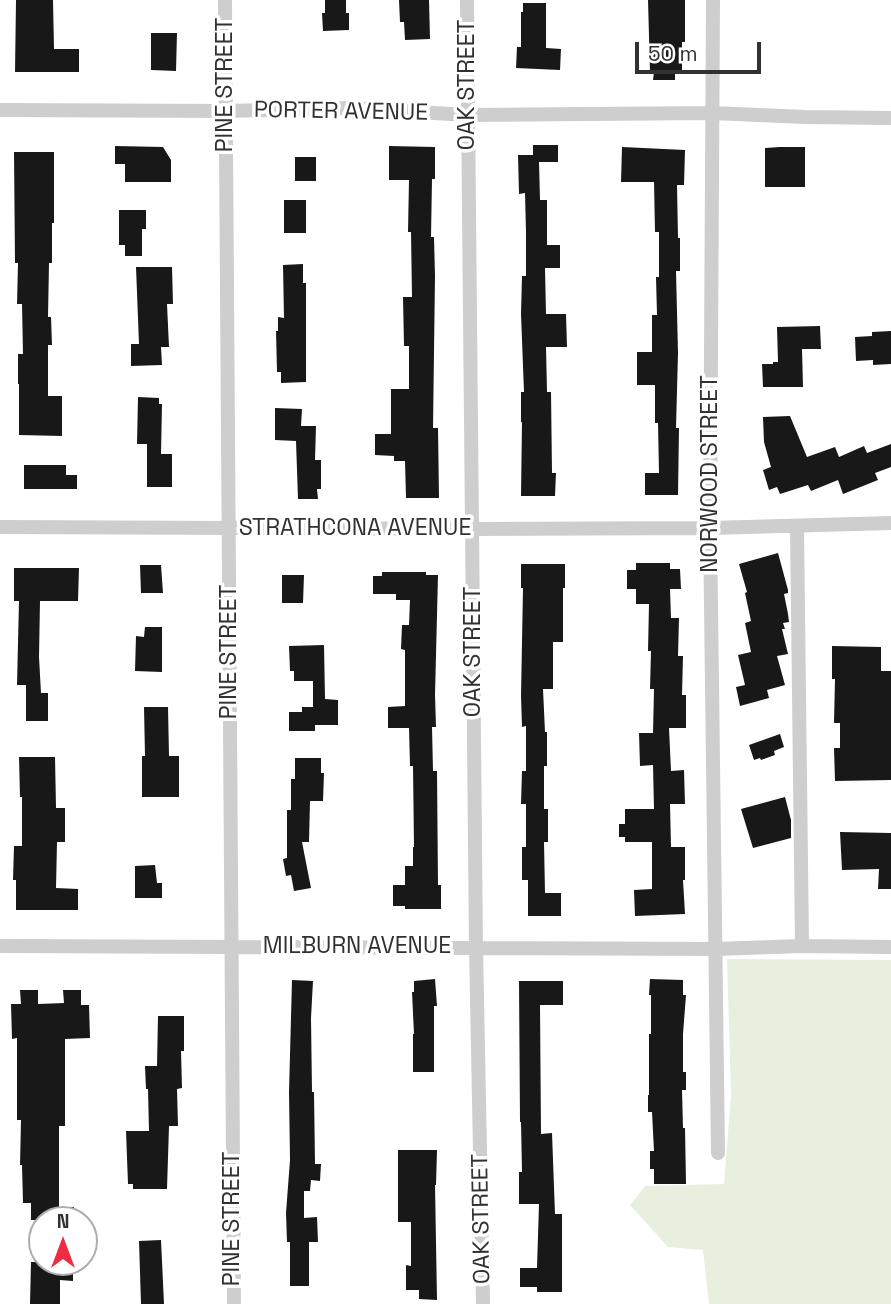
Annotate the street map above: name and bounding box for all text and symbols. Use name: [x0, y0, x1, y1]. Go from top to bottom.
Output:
street label: PINE STREET: [212, 18, 240, 152]
street label: OAK STREET: [454, 20, 482, 150]
scale bar: [639, 28, 765, 72]
text: 50 m: [648, 40, 698, 67]
street label: PORTER AVENUE: [254, 97, 428, 127]
street label: NORWOOD STREET: [697, 375, 725, 573]
street label: STRATHCONA AVENUE: [239, 515, 471, 543]
street label: PINE STREET: [216, 585, 244, 719]
street label: OAK STREET: [460, 587, 488, 717]
street label: MILBURN AVENUE: [263, 933, 451, 961]
street label: PINE STREET: [219, 1152, 247, 1286]
street label: OAK STREET: [467, 1154, 497, 1284]
north arrow: [28, 1206, 98, 1276]
text: N: [57, 1209, 69, 1234]

